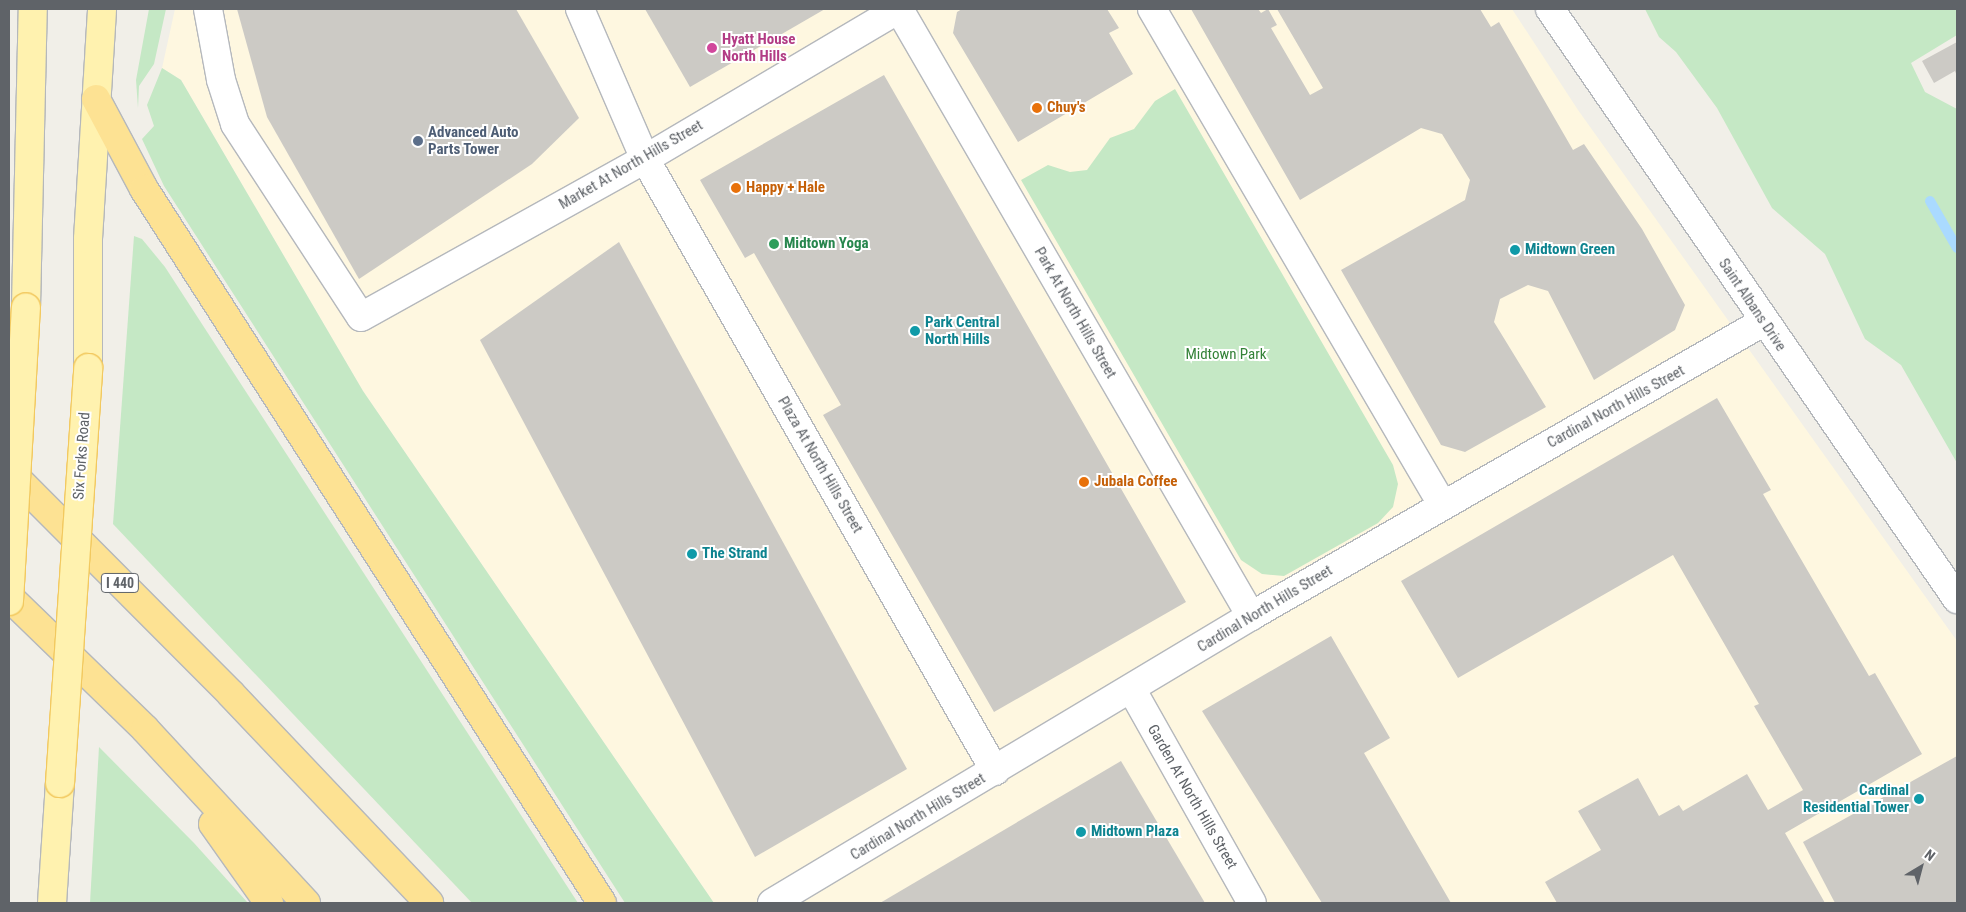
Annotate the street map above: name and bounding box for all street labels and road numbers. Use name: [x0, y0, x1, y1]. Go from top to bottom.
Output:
street label: Market At North Hills Street: [556, 116, 706, 214]
street label: Park At North Hills Street: [1030, 244, 1120, 382]
street label: Saint Albans Drive: [1714, 255, 1790, 355]
street label: Cardinal North Hills Street: [1544, 362, 1688, 452]
street label: Plaza At North Hills Street: [774, 394, 866, 536]
street label: Six Forks Road: [70, 412, 94, 500]
street label: Cardinal North Hills Street: [1194, 562, 1336, 656]
road number: I 440: [100, 572, 140, 594]
street label: Garden At North Hills Street: [1143, 721, 1241, 873]
street label: Cardinal North Hills Street: [847, 770, 989, 864]

